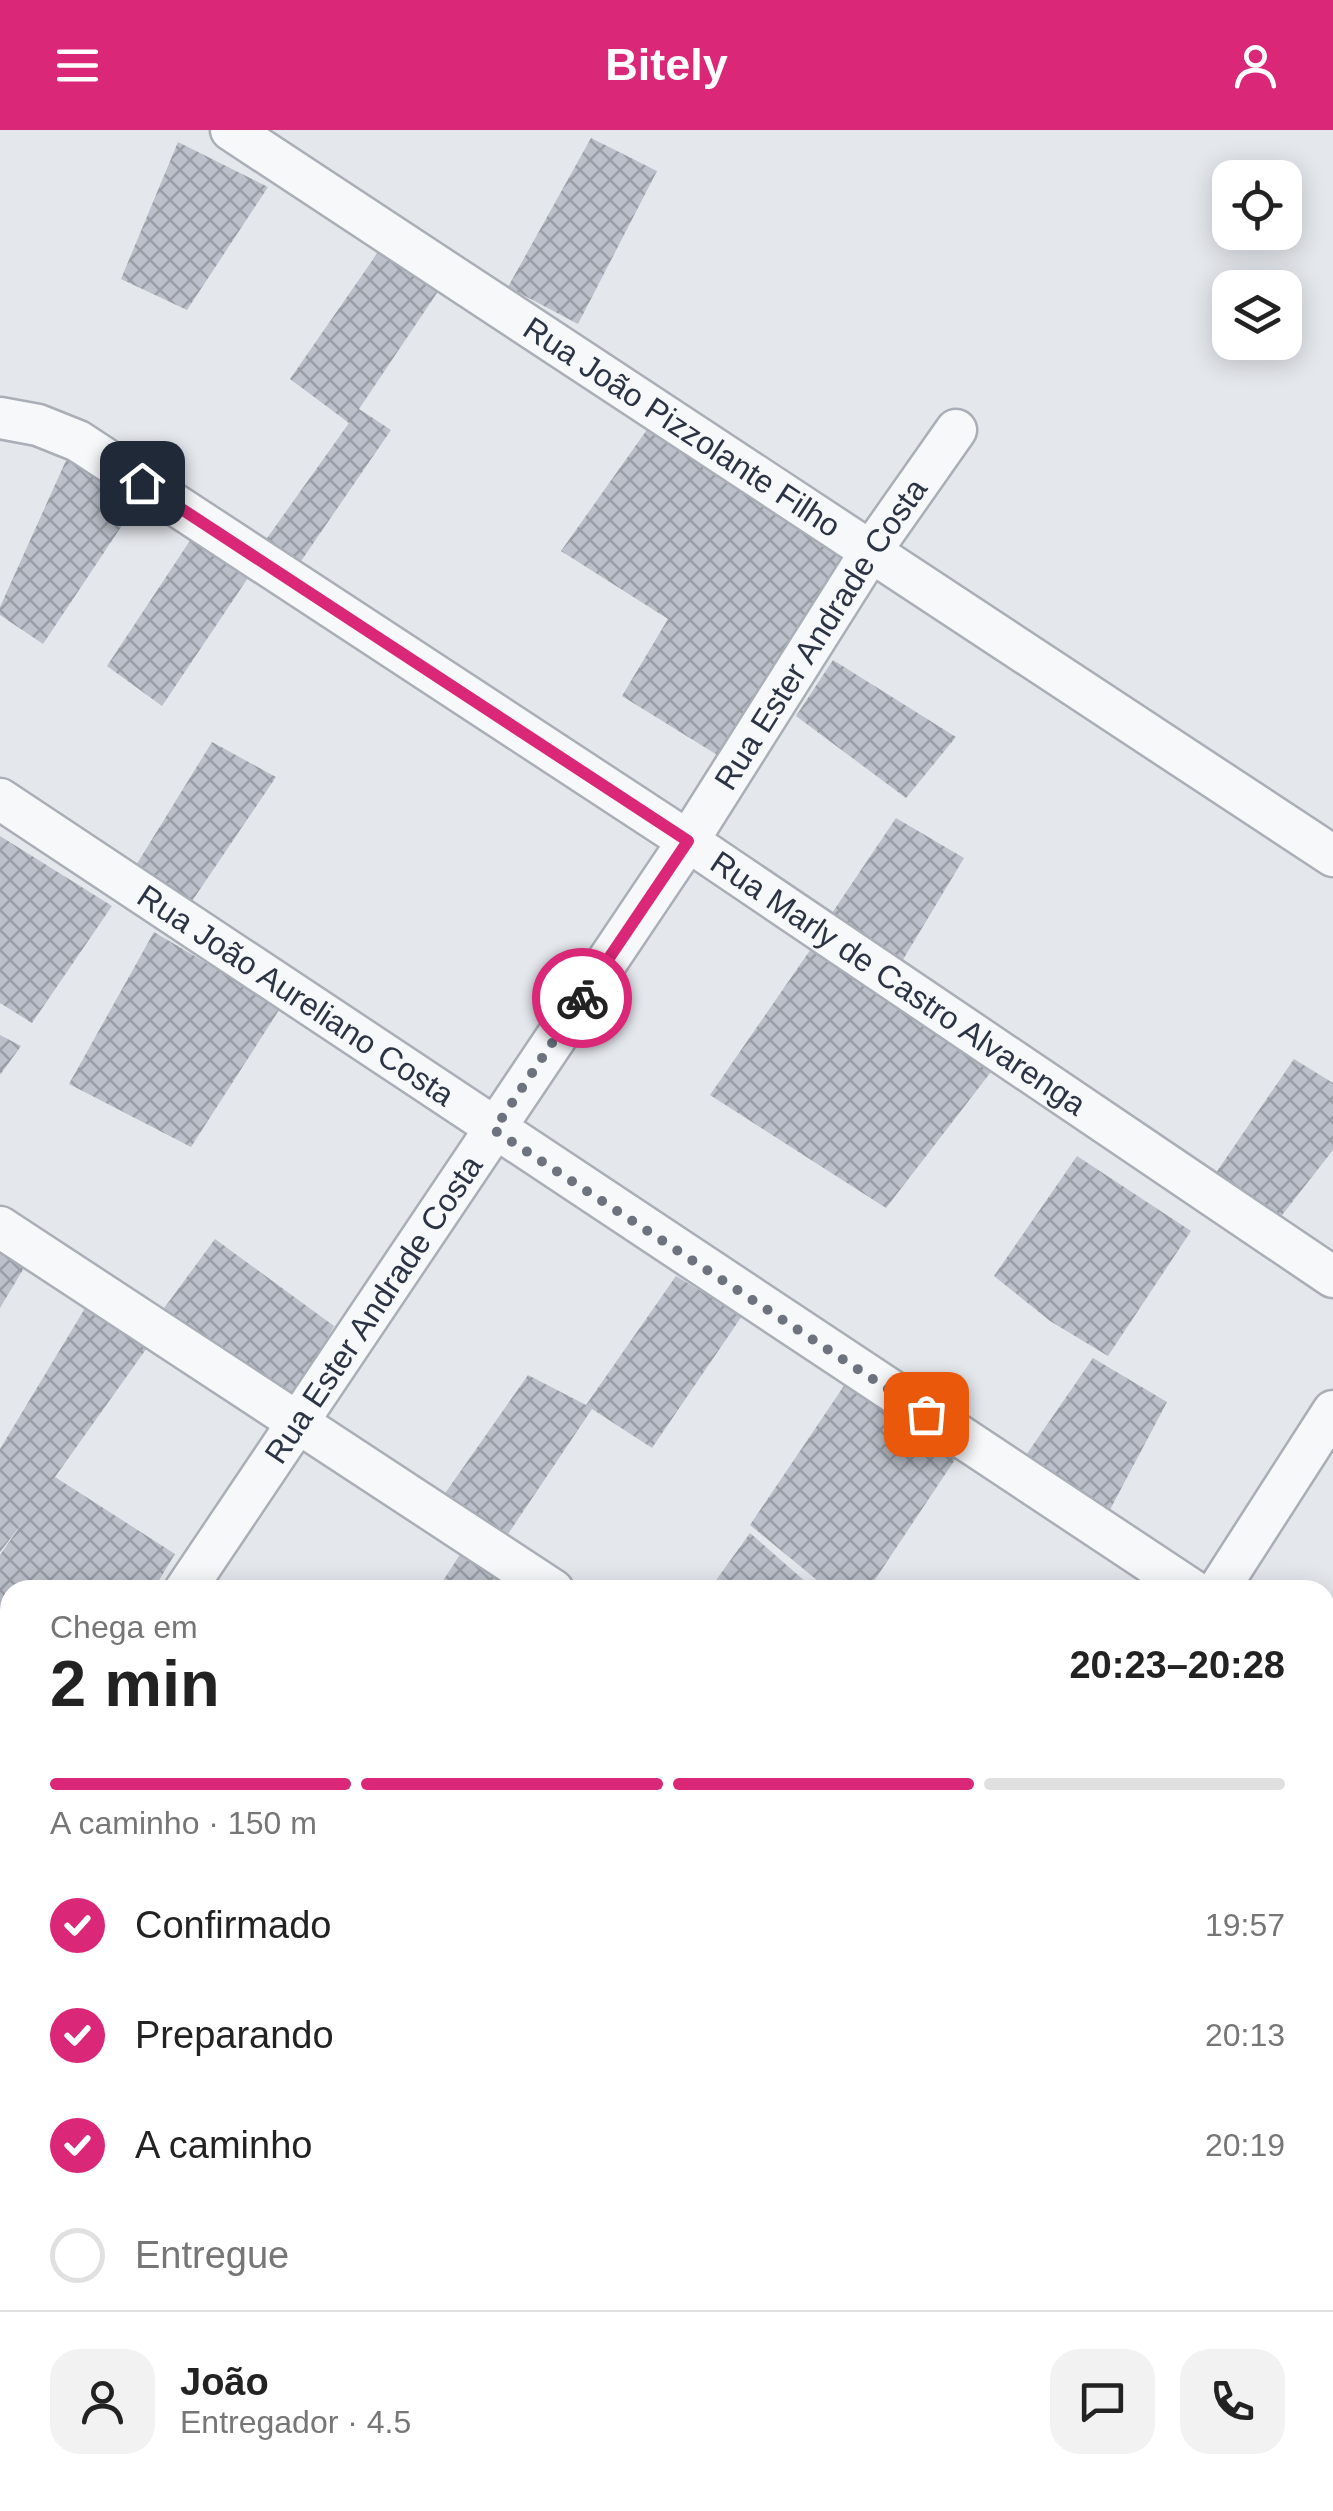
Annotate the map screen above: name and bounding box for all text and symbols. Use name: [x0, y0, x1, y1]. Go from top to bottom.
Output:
icon: menu: [50, 38, 105, 93]
icon: person: [1228, 38, 1283, 93]
text: Bitely: [605, 39, 728, 90]
map controls: [1212, 160, 1302, 360]
button: locate: [1212, 160, 1302, 250]
button: layers: [1212, 270, 1302, 360]
street label: Rua João Pizzolante Filho: [517, 310, 847, 544]
pin: [100, 441, 185, 526]
icon: home: [115, 456, 170, 511]
street label: Rua Ester Andrade Costa: [707, 472, 934, 796]
street label: Rua Marly de Castro Alvarenga: [704, 844, 1093, 1123]
street label: Rua João Aureliano Costa: [131, 878, 461, 1113]
courier: [532, 948, 632, 1048]
icon: bike: [555, 971, 610, 1026]
street label: Rua Ester Andrade Costa: [257, 1149, 490, 1470]
pin: [884, 1372, 969, 1457]
icon: bag: [899, 1387, 954, 1442]
text: Chega em: [50, 1609, 198, 1645]
text: 20:23–20:28: [1069, 1644, 1285, 1686]
text: 2 min: [50, 1647, 220, 1720]
text: A caminho · 150 m: [50, 1805, 317, 1841]
icon: check: [50, 1898, 105, 1953]
text: Confirmado: [135, 1904, 331, 1946]
text: 19:57: [1205, 1907, 1285, 1943]
icon: check: [50, 2008, 105, 2063]
text: Preparando: [135, 2014, 334, 2056]
text: 20:13: [1205, 2017, 1285, 2053]
icon: check: [50, 2118, 105, 2173]
text: A caminho: [135, 2124, 312, 2166]
text: 20:19: [1205, 2127, 1285, 2163]
text: Entregue: [135, 2234, 289, 2276]
button: person: [50, 2349, 155, 2454]
button: chat: [1050, 2349, 1155, 2454]
button: phone: [1180, 2349, 1285, 2454]
text: João: [180, 2361, 269, 2403]
text: Entregador · 4.5: [180, 2404, 411, 2440]

